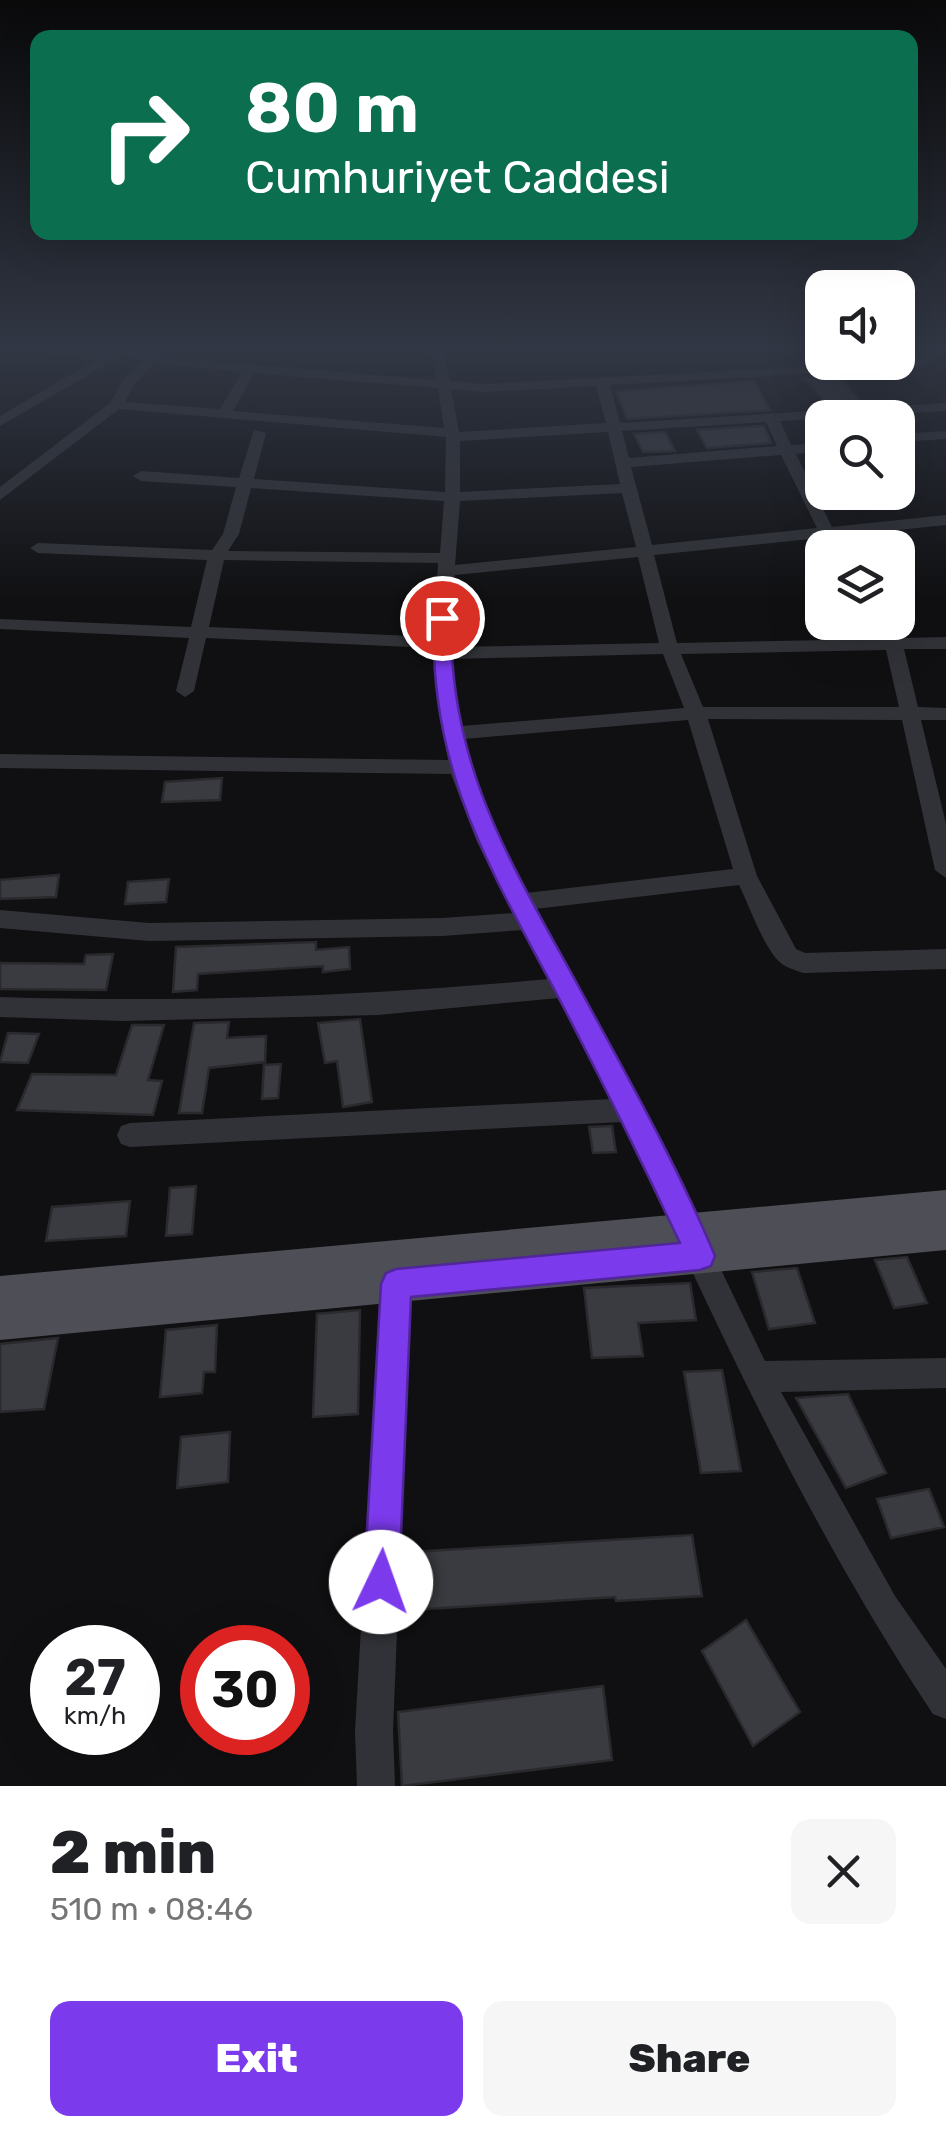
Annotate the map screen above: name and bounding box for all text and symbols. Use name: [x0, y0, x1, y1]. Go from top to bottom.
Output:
text: 80 m: [245, 67, 419, 150]
icon: right: [80, 70, 210, 200]
text: Cumhuriyet Caddesi: [245, 151, 670, 204]
map controls: [805, 270, 915, 640]
button: sound: [805, 270, 915, 380]
button: search: [805, 400, 915, 510]
button: layers: [805, 530, 915, 640]
pin: [400, 576, 485, 661]
icon: arrive: [415, 591, 470, 646]
position arrow: [329, 1530, 433, 1634]
speed limit sign: 30: [180, 1625, 310, 1755]
text: 27: [64, 1648, 126, 1708]
text: km/h: [64, 1701, 126, 1730]
text: 2 min: [50, 1817, 216, 1888]
button: close: [791, 1819, 896, 1924]
text: 510 m · 08:46: [50, 1890, 253, 1928]
button: Exit: [50, 2001, 463, 2116]
button: Share: [483, 2001, 896, 2116]

